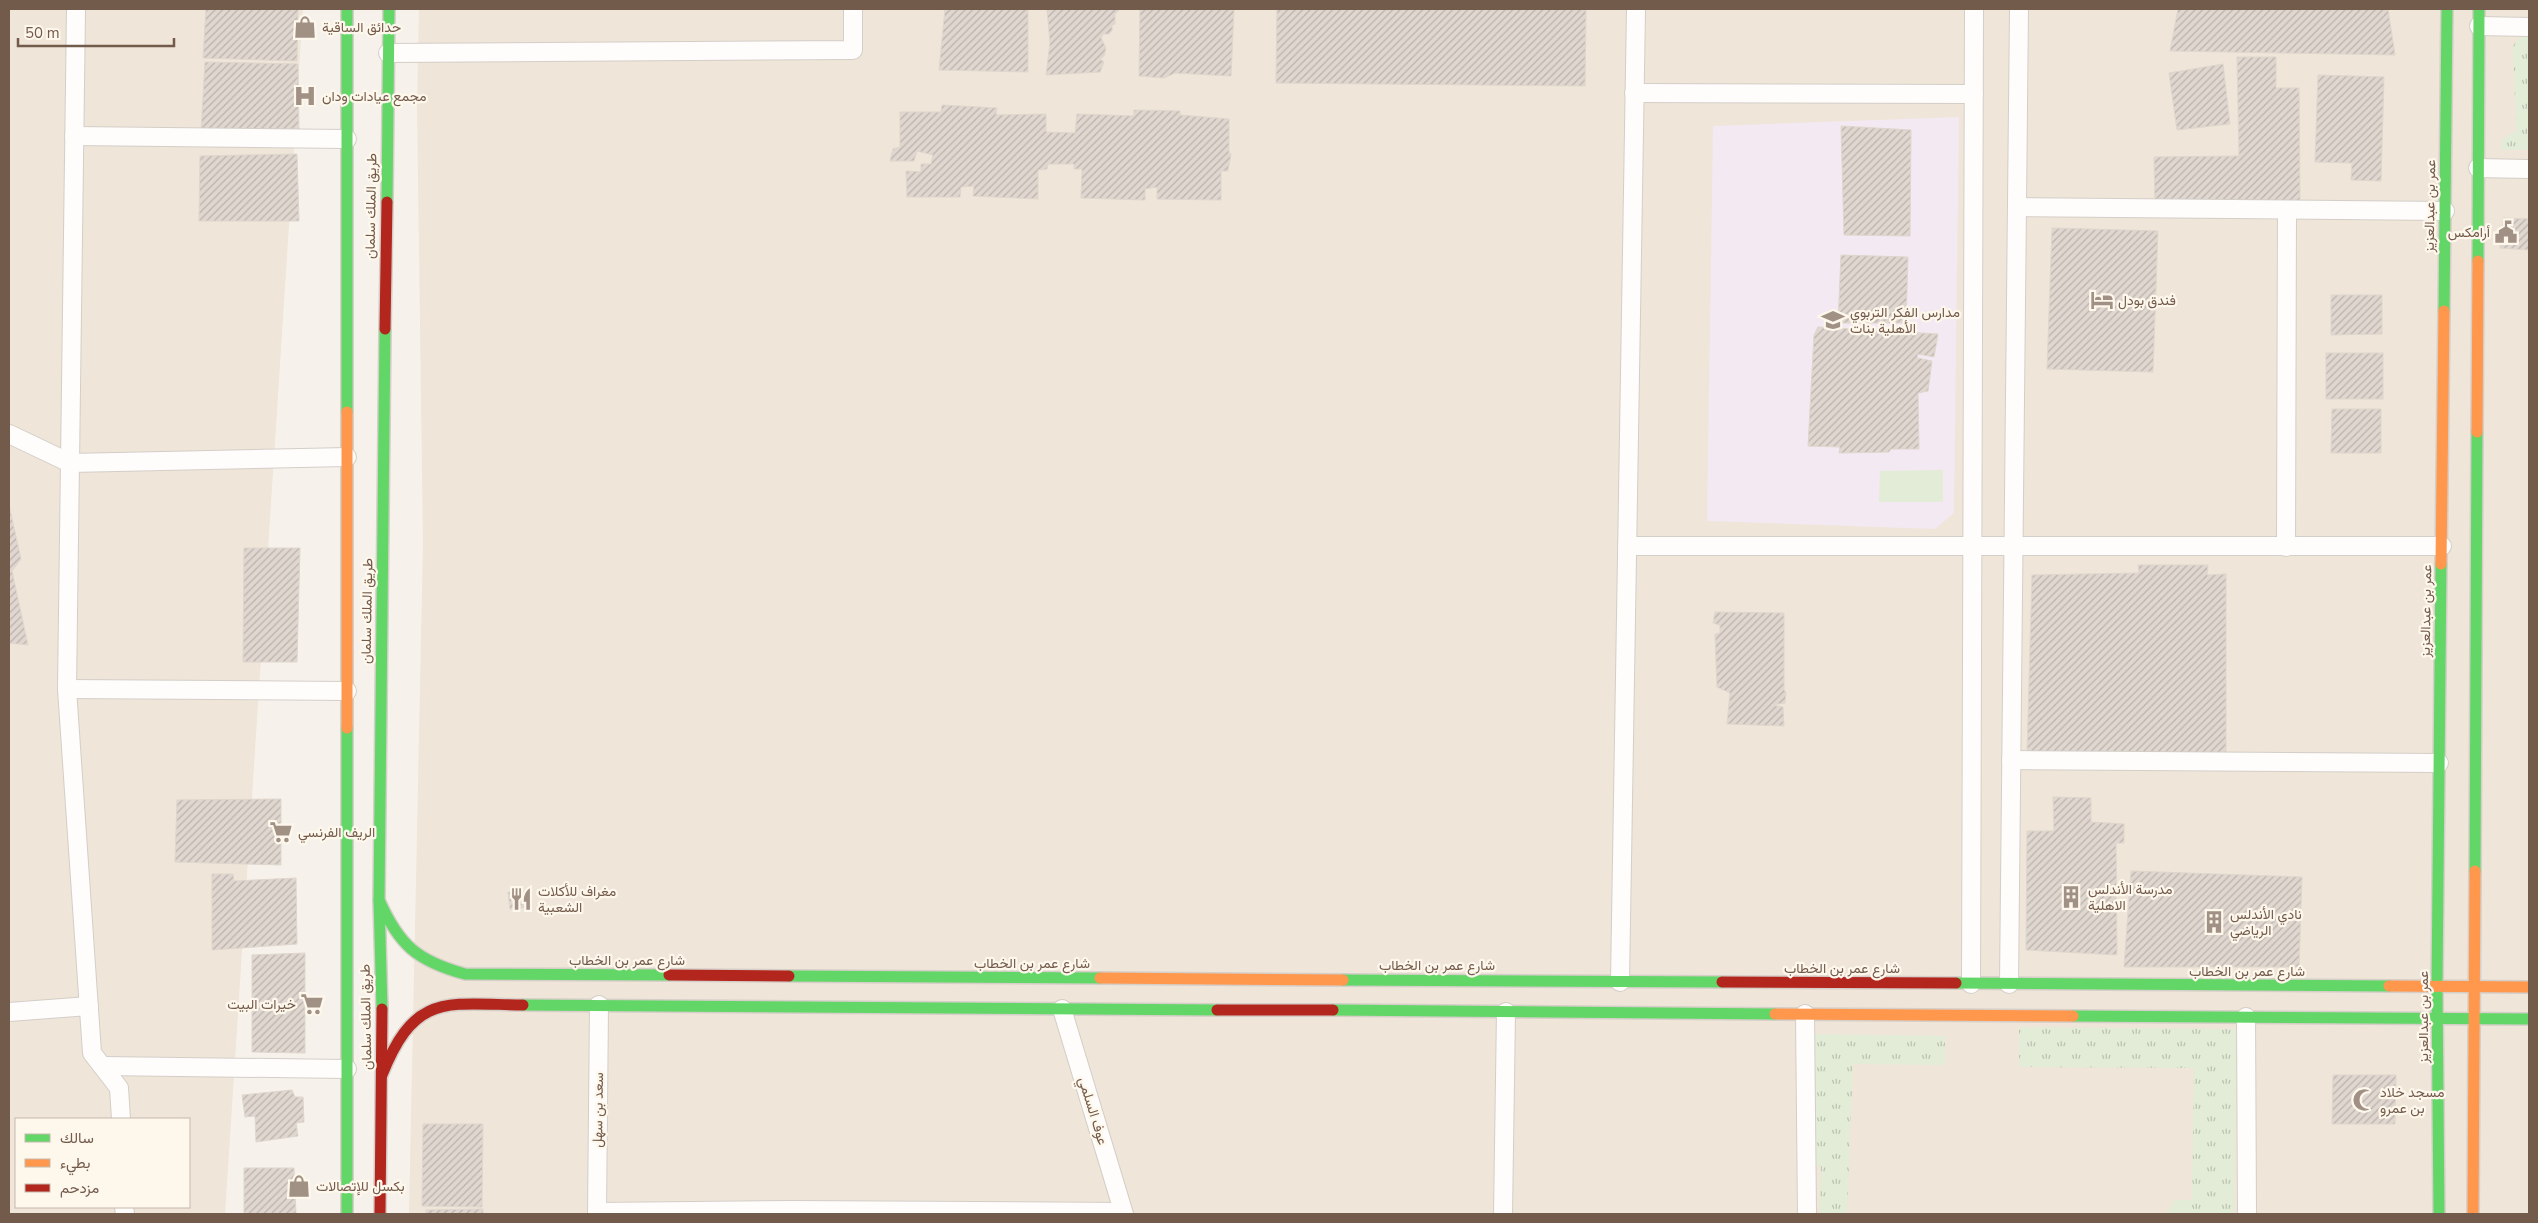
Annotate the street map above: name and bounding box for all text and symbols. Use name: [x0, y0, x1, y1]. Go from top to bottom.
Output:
shop icon: حدائق الساقية: [292, 14, 318, 40]
scale bar: [18, 15, 174, 47]
place label: حدائق الساقية: [322, 18, 401, 37]
text: 50 m: [25, 23, 60, 43]
hospital icon: مجمع عيادات ودان: [292, 83, 318, 109]
place label: مجمع عيادات ودان: [322, 87, 427, 107]
street label: طريق الملك سلمان: [361, 153, 381, 259]
street label: عمر بن عبدالعزيز: [2420, 159, 2440, 254]
public building icon: أرامكس: [2493, 219, 2519, 245]
place label: أرامكس: [2448, 223, 2490, 242]
hotel icon: فندق بودل: [2089, 287, 2115, 313]
place label: فندق بودل: [2118, 291, 2176, 310]
place label: مدارس الفكر التربوي الأهلية بنات: [1850, 303, 1960, 338]
school or university icon: مدارس الفكر التربوي الأهلية بنات: [1820, 307, 1846, 333]
street label: طريق الملك سلمان: [357, 558, 377, 664]
street label: عمر بن عبدالعزيز: [2416, 564, 2436, 659]
supermarket icon: الريف الفرنسي: [268, 819, 294, 845]
place label: الريف الفرنسي: [298, 823, 375, 844]
place label: مدرسة الأندلس الاهلية: [2088, 880, 2173, 915]
place label: مغراف للأكلات الشعبية: [538, 882, 616, 917]
building icon: مدرسة الأندلس الاهلية: [2058, 884, 2084, 910]
restaurant icon: مغراف للأكلات الشعبية: [508, 886, 534, 912]
place label: نادي الأندلس الرياضي: [2230, 905, 2302, 942]
building icon: نادي الأندلس الرياضي: [2201, 909, 2227, 935]
street label: شارع عمر بن الخطاب: [569, 951, 685, 971]
street label: شارع عمر بن الخطاب: [974, 954, 1090, 974]
street label: شارع عمر بن الخطاب: [1379, 956, 1495, 976]
street label: شارع عمر بن الخطاب: [1784, 959, 1900, 979]
street label: شارع عمر بن الخطاب: [2189, 962, 2305, 982]
street label: طريق الملك سلمان: [356, 964, 376, 1070]
street label: عمر بن عبدالعزيز: [2414, 971, 2433, 1064]
supermarket icon: خيرات البيت: [299, 991, 325, 1017]
place label: خيرات البيت: [227, 995, 296, 1014]
street label: سعد بن سهل: [588, 1072, 608, 1148]
street label: عوف السلمي: [1072, 1075, 1112, 1148]
place label: مسجد خلاد بن عمرو: [2380, 1083, 2444, 1118]
mosque icon: مسجد خلاد بن عمرو: [2351, 1087, 2377, 1113]
legend: [15, 1118, 190, 1208]
text: سالك: [60, 1128, 94, 1148]
text: بطيء: [60, 1153, 90, 1176]
shop icon: بكسل للإتصالات: [286, 1173, 312, 1199]
place label: بكسل للإتصالات: [316, 1177, 405, 1196]
text: مزدحم: [60, 1178, 99, 1198]

